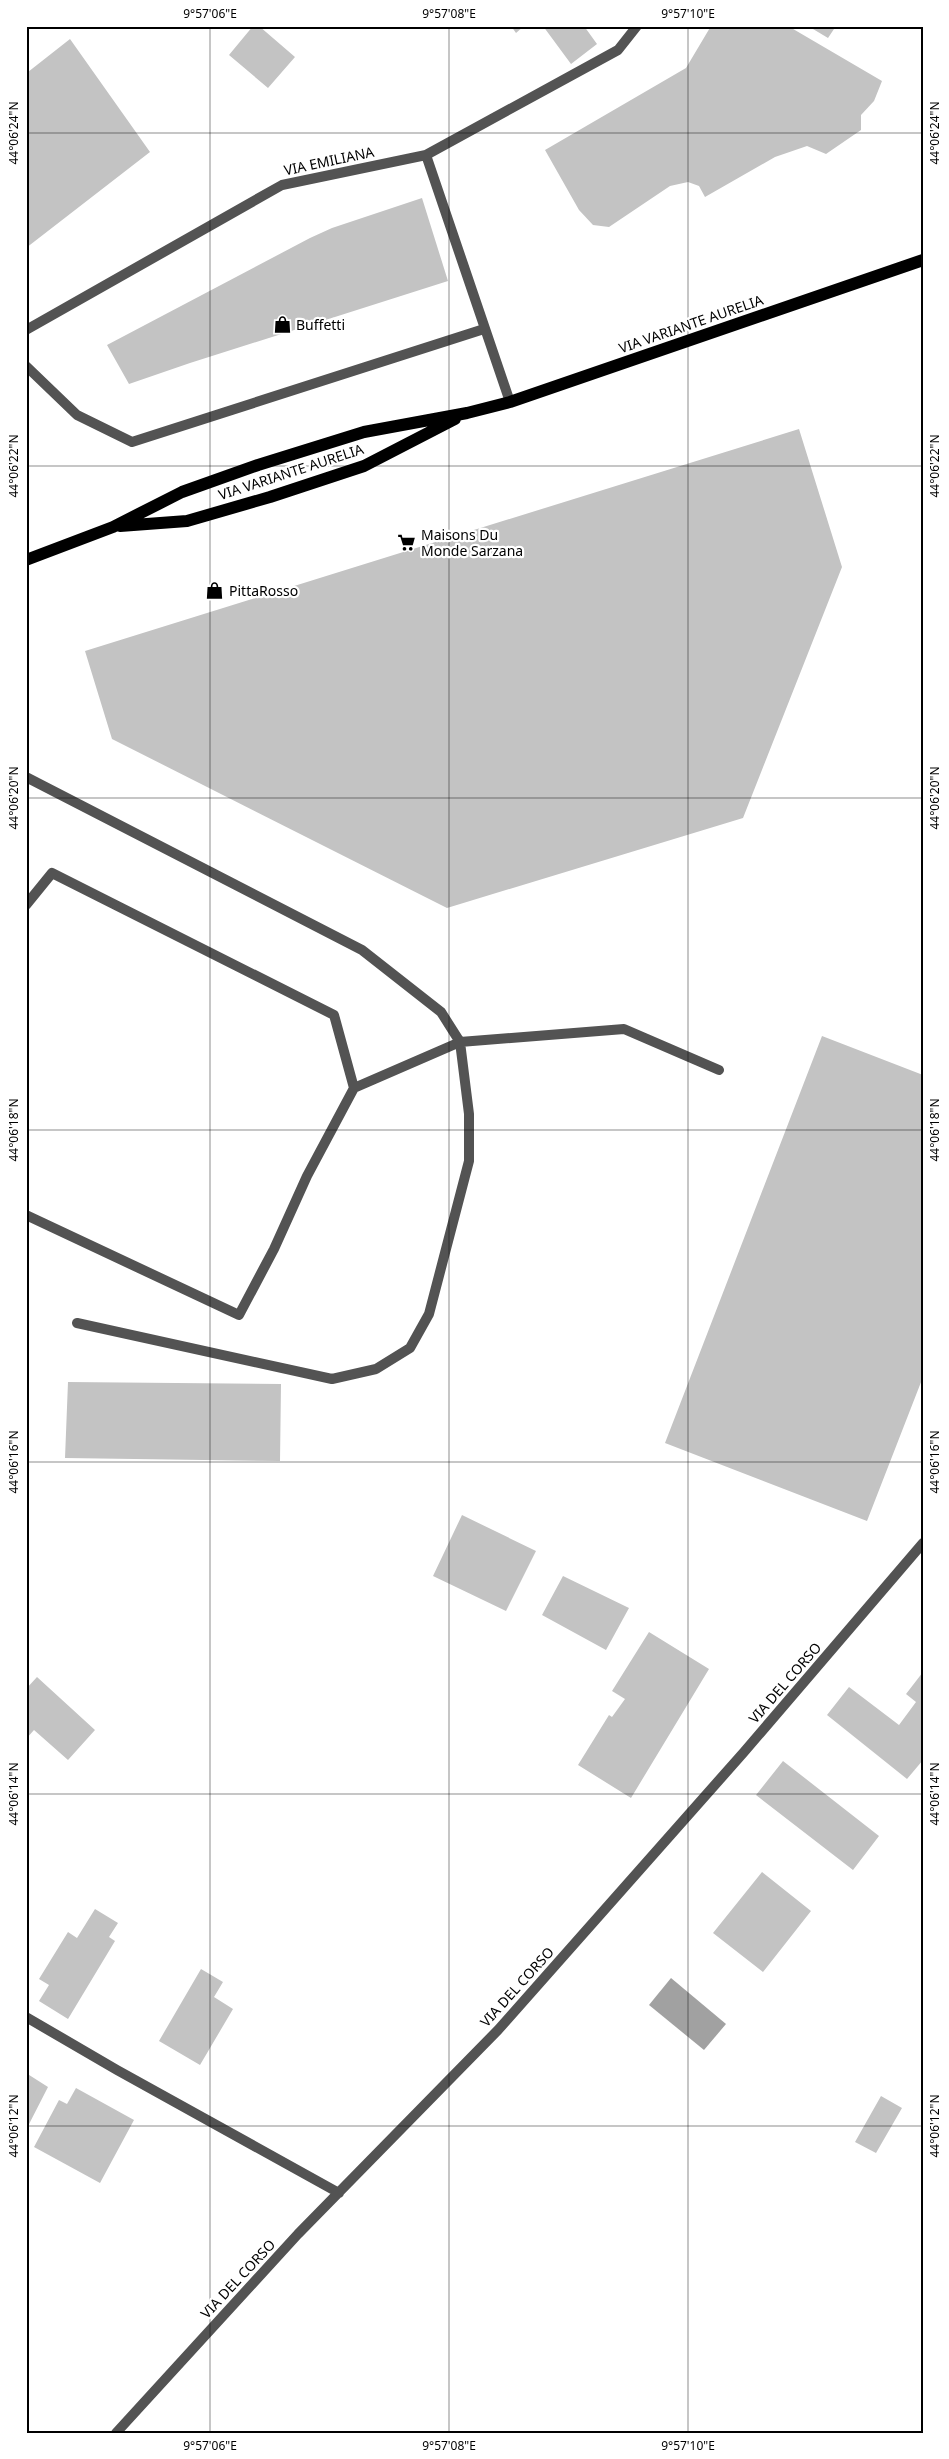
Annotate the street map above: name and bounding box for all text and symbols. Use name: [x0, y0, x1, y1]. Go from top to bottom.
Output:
text: 9°57'06"E: [183, 5, 237, 22]
text: 9°57'08"E: [422, 5, 476, 22]
text: 9°57'10"E: [661, 5, 715, 22]
text: 44°06'24"N: [5, 101, 22, 165]
text: 44°06'24"N: [926, 101, 943, 165]
street label: VIA EMILIANA: [282, 142, 376, 179]
street label: VIA VARIANTE AURELIA: [616, 290, 766, 357]
shop icon: Buffetti: [272, 315, 292, 335]
place label: Buffetti: [296, 315, 345, 334]
text: 44°06'22"N: [5, 434, 22, 498]
text: 44°06'22"N: [926, 434, 943, 498]
street label: VIA VARIANTE AURELIA: [216, 439, 366, 504]
place label: Maisons Du Monde Sarzana: [421, 525, 523, 560]
supermarket icon: Maisons Du Monde Sarzana: [397, 533, 417, 553]
shop icon: PittaRosso: [205, 581, 225, 601]
place label: PittaRosso: [229, 581, 298, 600]
text: 44°06'20"N: [5, 766, 22, 830]
text: 44°06'20"N: [926, 766, 943, 830]
text: 44°06'18"N: [5, 1098, 22, 1162]
text: 44°06'18"N: [926, 1098, 943, 1162]
text: 44°06'16"N: [5, 1430, 22, 1494]
text: 44°06'16"N: [926, 1430, 943, 1494]
street label: VIA DEL CORSO: [744, 1638, 825, 1727]
text: 44°06'14"N: [5, 1762, 22, 1826]
text: 44°06'14"N: [926, 1762, 943, 1826]
street label: VIA DEL CORSO: [476, 1943, 558, 2031]
text: 44°06'12"N: [5, 2094, 22, 2158]
text: 44°06'12"N: [926, 2094, 943, 2158]
street label: VIA DEL CORSO: [196, 2235, 279, 2322]
text: 9°57'06"E: [183, 2437, 237, 2454]
text: 9°57'08"E: [422, 2437, 476, 2454]
text: 9°57'10"E: [661, 2437, 715, 2454]

